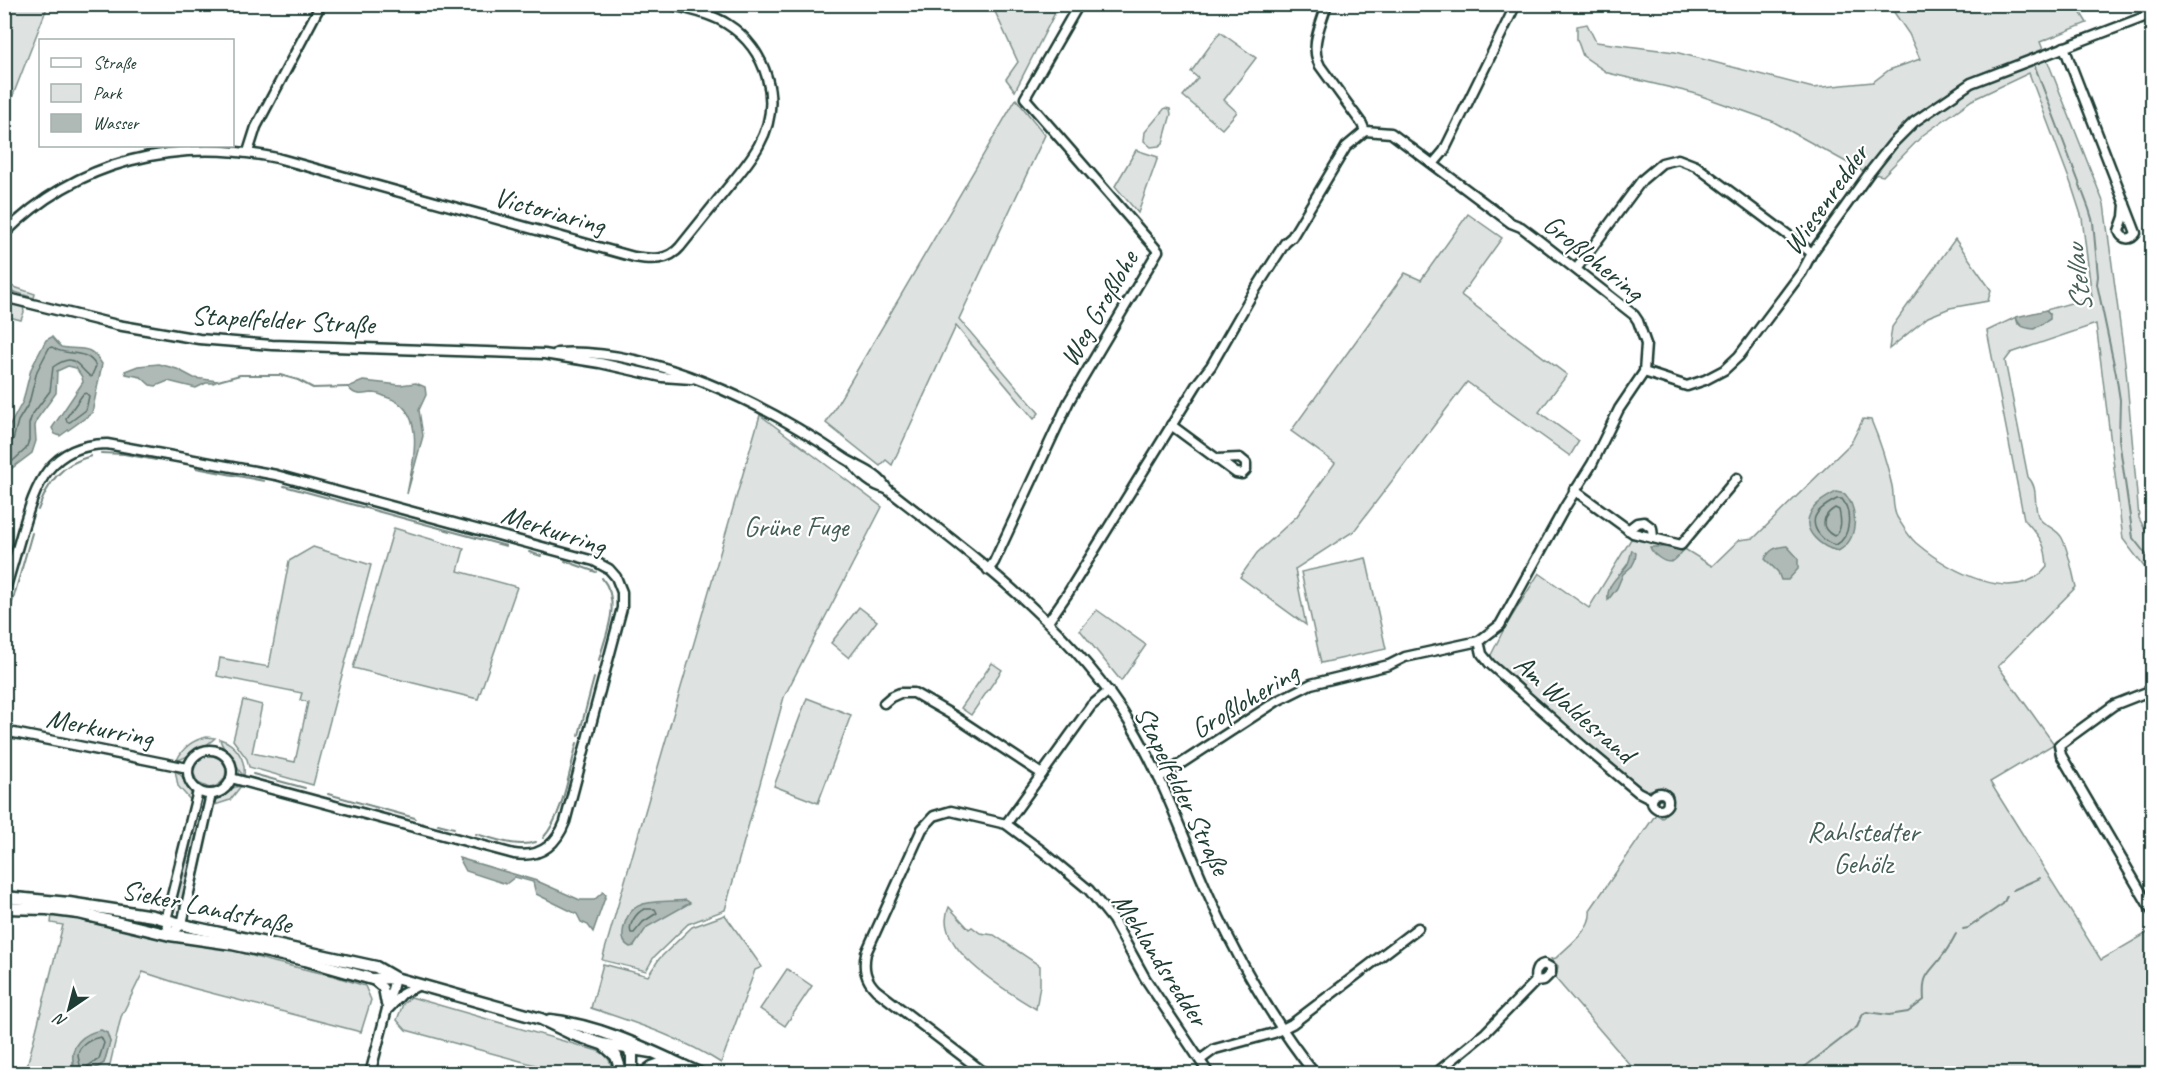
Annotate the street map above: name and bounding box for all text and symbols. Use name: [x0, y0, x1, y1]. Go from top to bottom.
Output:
legend: [39, 39, 234, 147]
text: Straße: [93, 52, 137, 74]
text: Park: [93, 82, 123, 104]
text: Wasser: [93, 112, 140, 134]
street label: Wiesenredder: [1775, 136, 1877, 261]
street label: Victoriaring: [491, 179, 611, 243]
street label: Großlohering: [1536, 206, 1653, 310]
water label: Stellau: [2055, 239, 2101, 315]
street label: Weg Großlohe: [1051, 243, 1146, 372]
street label: Stapelfelder Straße: [190, 297, 377, 342]
street label: Merkurring: [497, 496, 612, 563]
park label: Grüne Fuge: [744, 509, 850, 544]
street label: Am Waldesrand: [1507, 646, 1645, 773]
street label: Großlohering: [1184, 654, 1306, 746]
street label: Merkurring: [44, 700, 158, 755]
street label: Stapelfelder Straße: [1127, 700, 1239, 882]
park label: Rahlstedter Gehölz: [1807, 814, 1922, 881]
street label: Sieker Landstraße: [119, 871, 297, 942]
street label: Mehlandsredder: [1105, 886, 1218, 1034]
north arrow: [39, 979, 99, 1039]
text: N: [49, 1008, 71, 1032]

